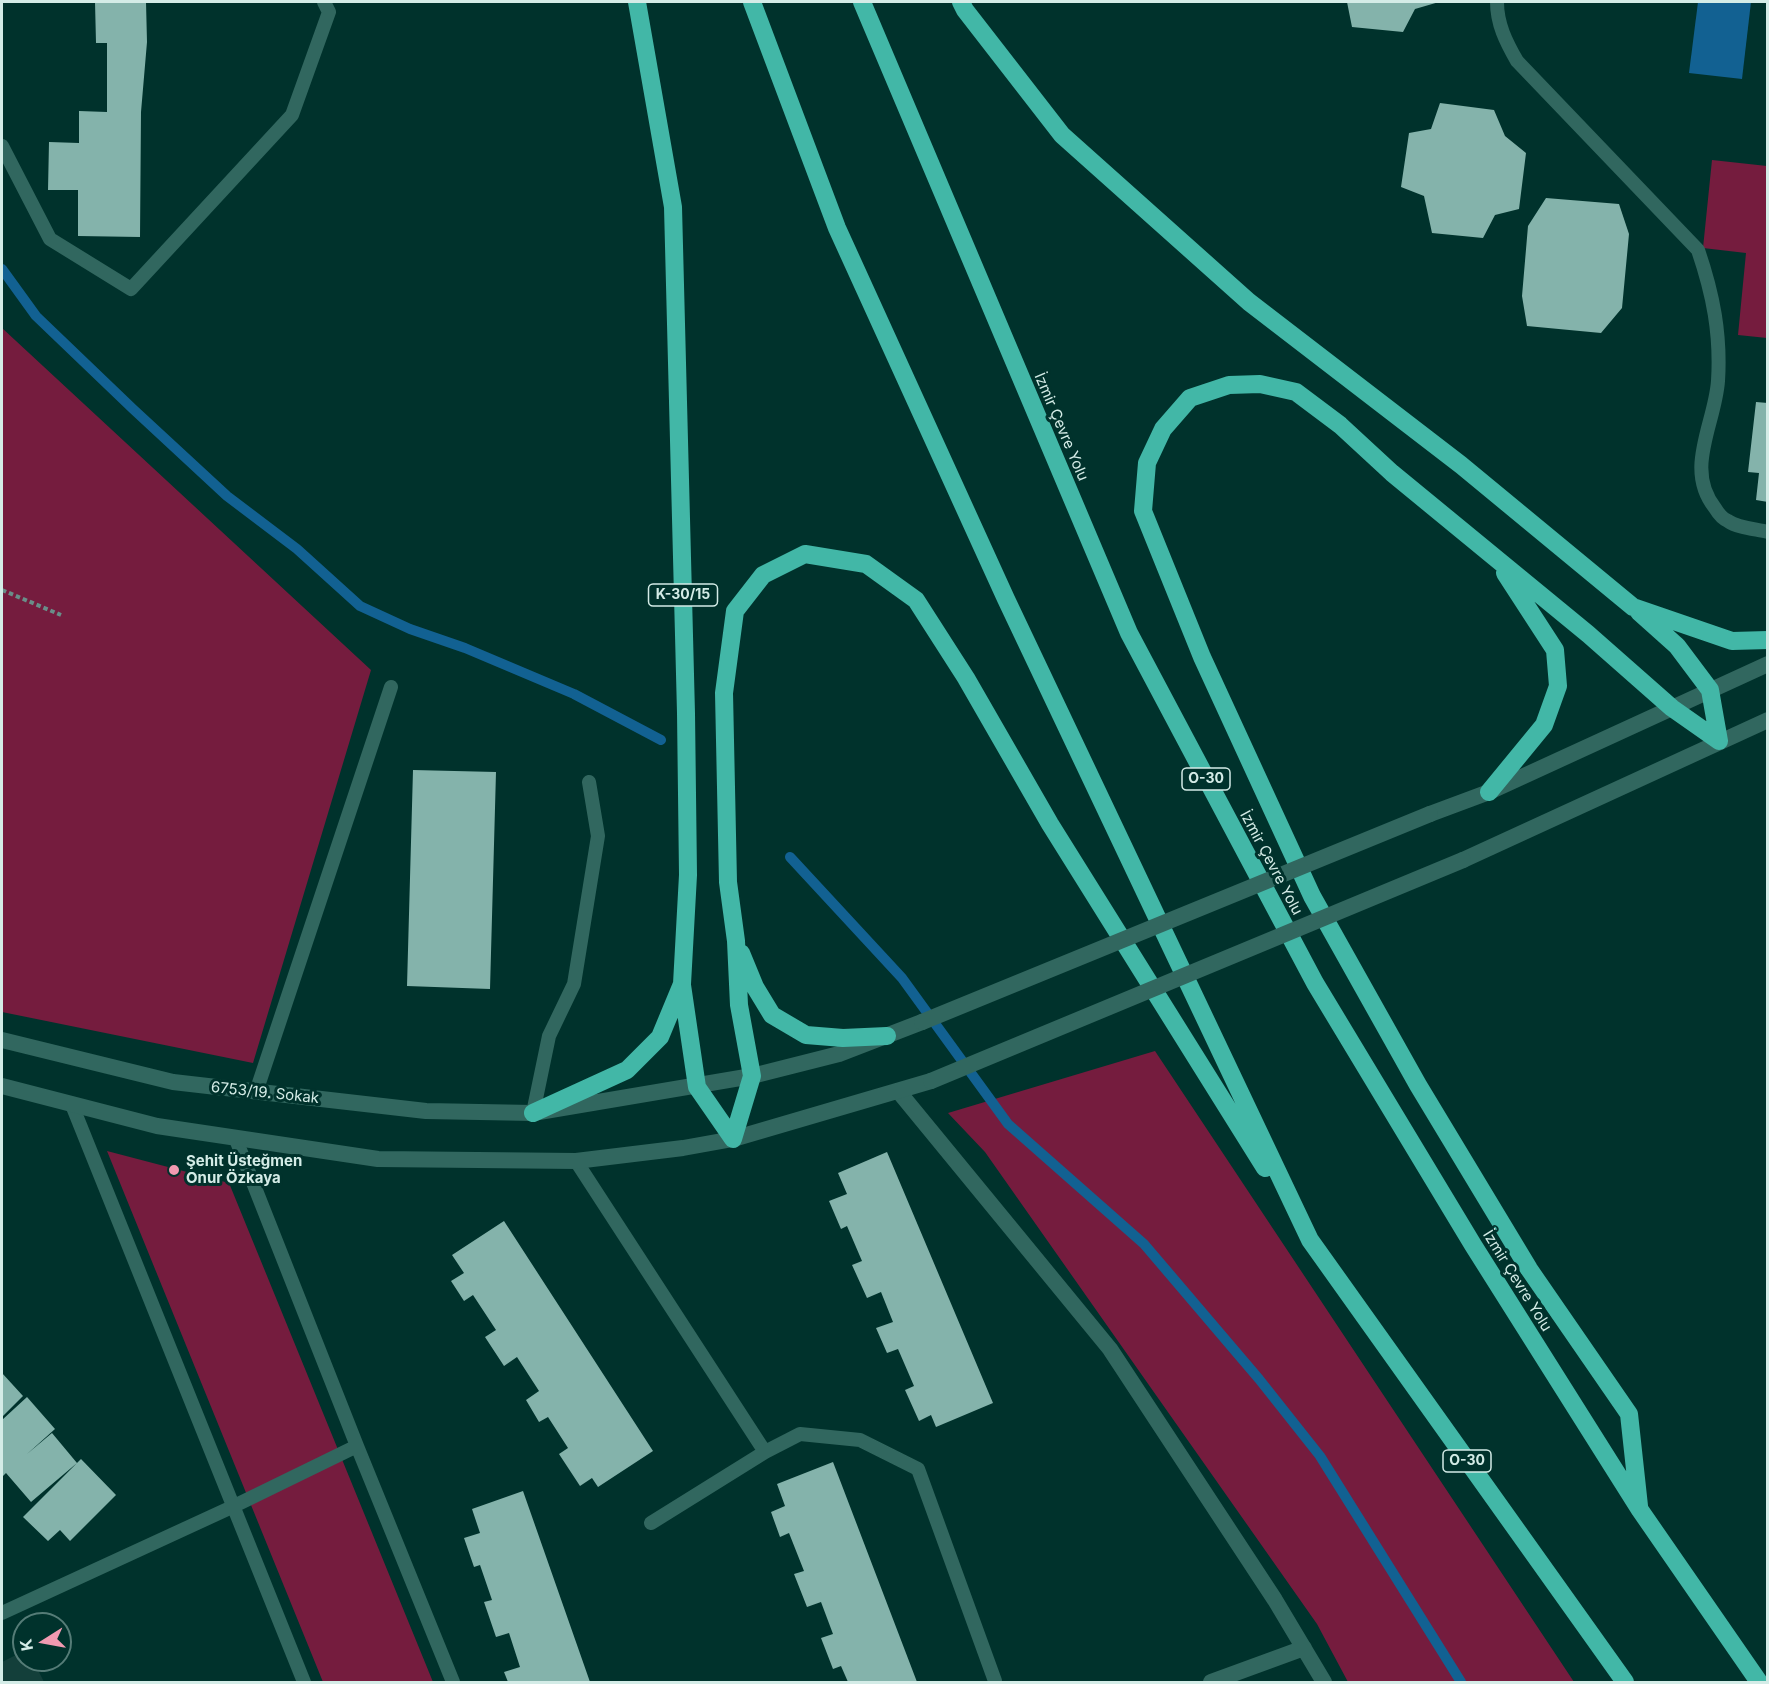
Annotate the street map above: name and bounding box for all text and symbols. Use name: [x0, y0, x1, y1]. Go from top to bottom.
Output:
street label: İzmir Çevre Yolu: [1030, 370, 1092, 484]
road number: K-30/15: [648, 584, 718, 606]
road number: O-30: [1182, 768, 1230, 790]
street label: İzmir Çevre Yolu: [1236, 808, 1306, 918]
street label: 6753/19. Sokak: [210, 1078, 320, 1108]
place label: Şehit Üsteğmen Onur Özkaya: [186, 1152, 302, 1187]
marker: Şehit Üsteğmen Onur Özkaya: [167, 1163, 181, 1177]
street label: İzmir Çevre Yolu: [1479, 1227, 1555, 1335]
road number: O-30: [1443, 1450, 1491, 1472]
north arrow: [12, 1612, 72, 1672]
text: K: [15, 1638, 37, 1653]

